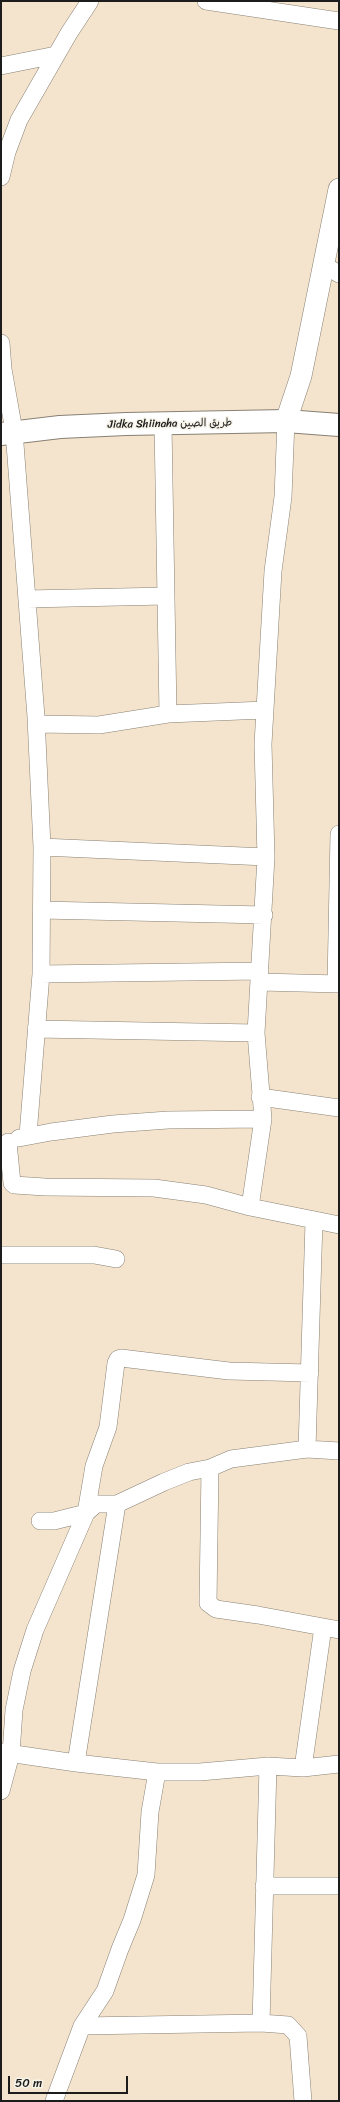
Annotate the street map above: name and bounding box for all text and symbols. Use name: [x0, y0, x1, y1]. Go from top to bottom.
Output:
street label: Jidka Shiinaha طريق الصين: [108, 416, 232, 432]
scale bar: [10, 2068, 130, 2094]
text: 50 m: [15, 2072, 42, 2094]

